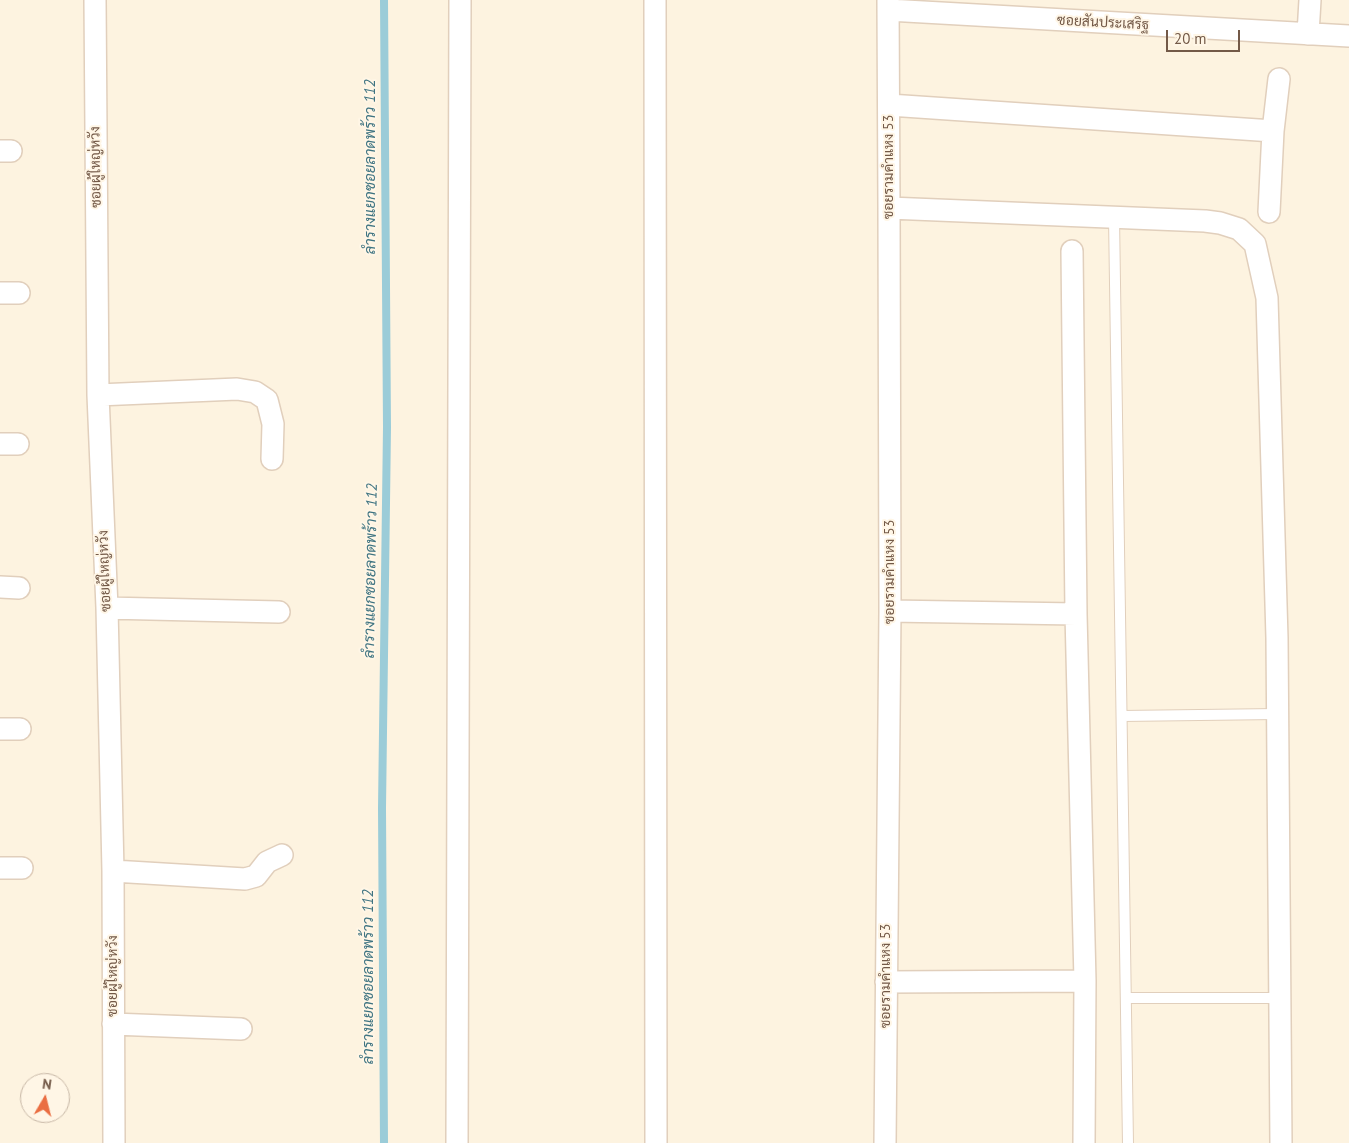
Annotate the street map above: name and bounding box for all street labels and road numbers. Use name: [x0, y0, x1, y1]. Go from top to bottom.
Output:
street label: ซอยสันประเสริฐ: [1057, 12, 1149, 34]
street label: ซอยรามคำแหง 53: [881, 115, 897, 219]
street label: ซอยผู้ใหญ่หวัง: [87, 126, 105, 208]
street label: ซอยรามคำแหง 53: [882, 520, 898, 624]
street label: ซอยผู้ใหญ่หวัง: [95, 530, 115, 612]
street label: ซอยรามคำแหง 53: [878, 924, 894, 1028]
street label: ซอยผู้ใหญ่หวัง: [105, 935, 121, 1017]

